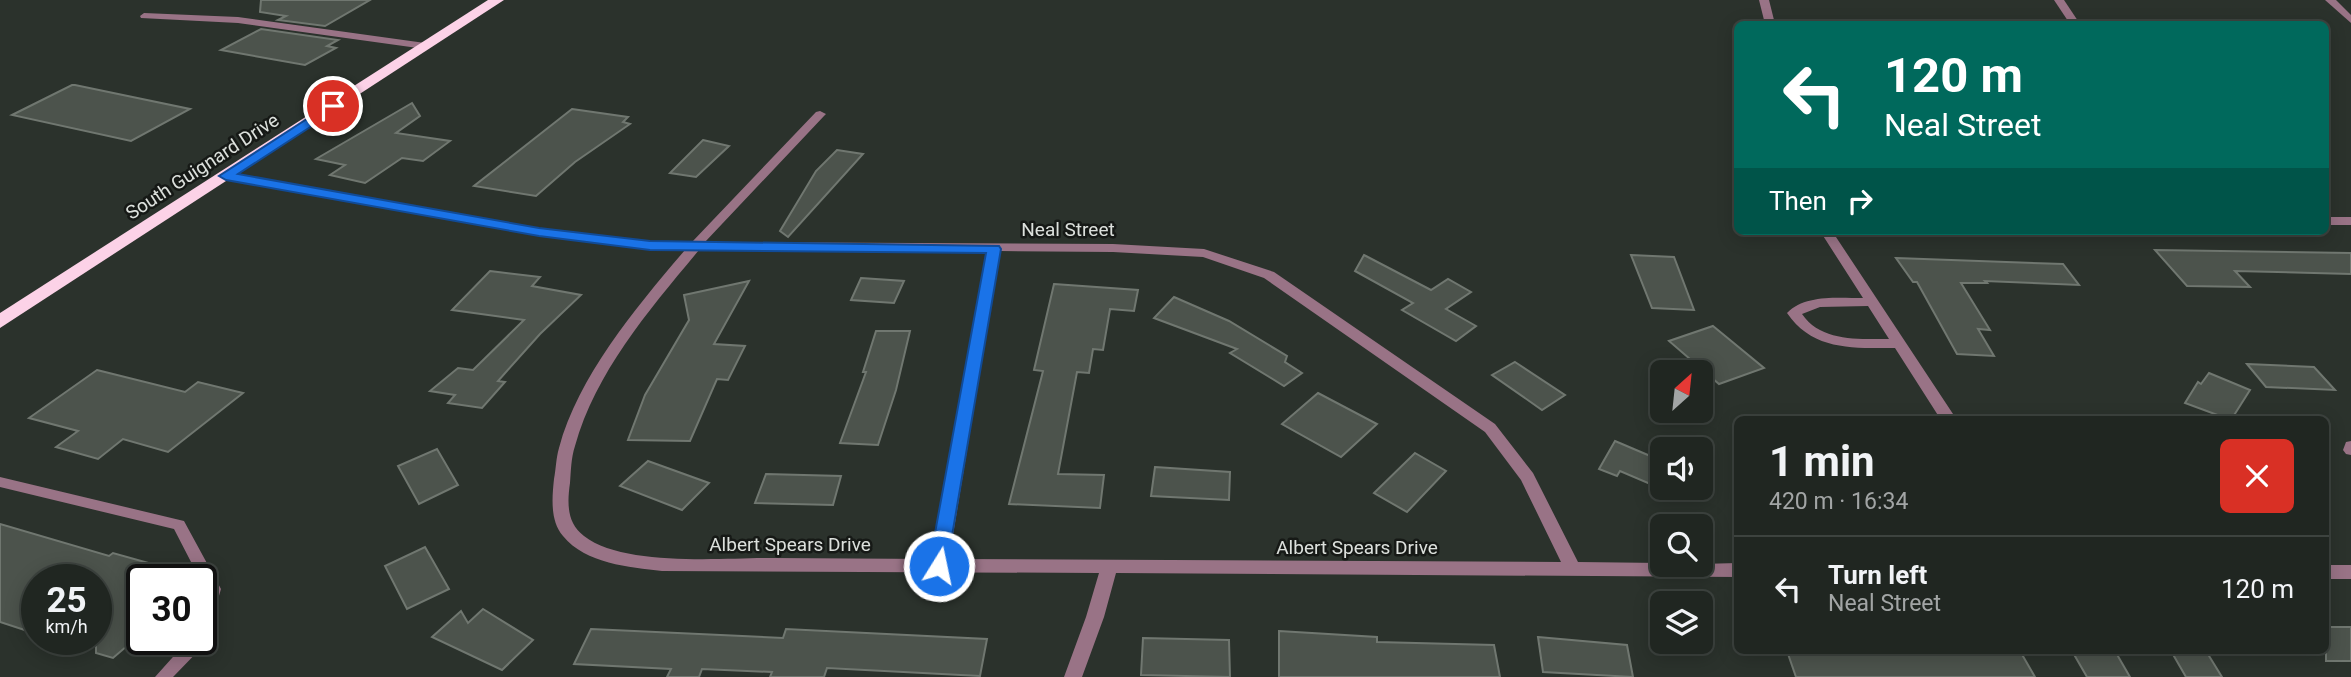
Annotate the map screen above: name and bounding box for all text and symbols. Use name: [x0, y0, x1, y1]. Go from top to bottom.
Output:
text: 120 m: [1884, 47, 2023, 104]
icon: left: [1769, 49, 1860, 140]
pin: [303, 76, 363, 136]
icon: arrive: [314, 87, 352, 125]
text: Neal Street: [1884, 106, 2041, 144]
street label: South Guignard Drive: [121, 108, 283, 225]
icon: right: [1841, 182, 1879, 220]
text: Then: [1769, 186, 1827, 216]
street label: Neal Street: [1021, 218, 1115, 241]
north arrow: [1650, 360, 1713, 424]
map controls: [1650, 360, 1713, 654]
button: sound: [1650, 437, 1713, 500]
text: 1 min: [1769, 437, 1875, 486]
button: close: [2220, 439, 2294, 513]
text: 420 m · 16:34: [1769, 488, 1908, 515]
button: search: [1650, 514, 1713, 577]
position arrow: [902, 529, 976, 603]
street label: Albert Spears Drive: [709, 533, 871, 556]
street label: Albert Spears Drive: [1276, 536, 1438, 559]
text: Turn left: [1828, 560, 1927, 590]
speed limit sign: 30: [126, 564, 217, 655]
icon: left: [1769, 570, 1807, 608]
text: 120 m: [2221, 574, 2294, 604]
text: 25: [46, 580, 87, 621]
text: Neal Street: [1828, 590, 1941, 617]
button: layers: [1650, 591, 1713, 654]
text: km/h: [45, 616, 88, 637]

